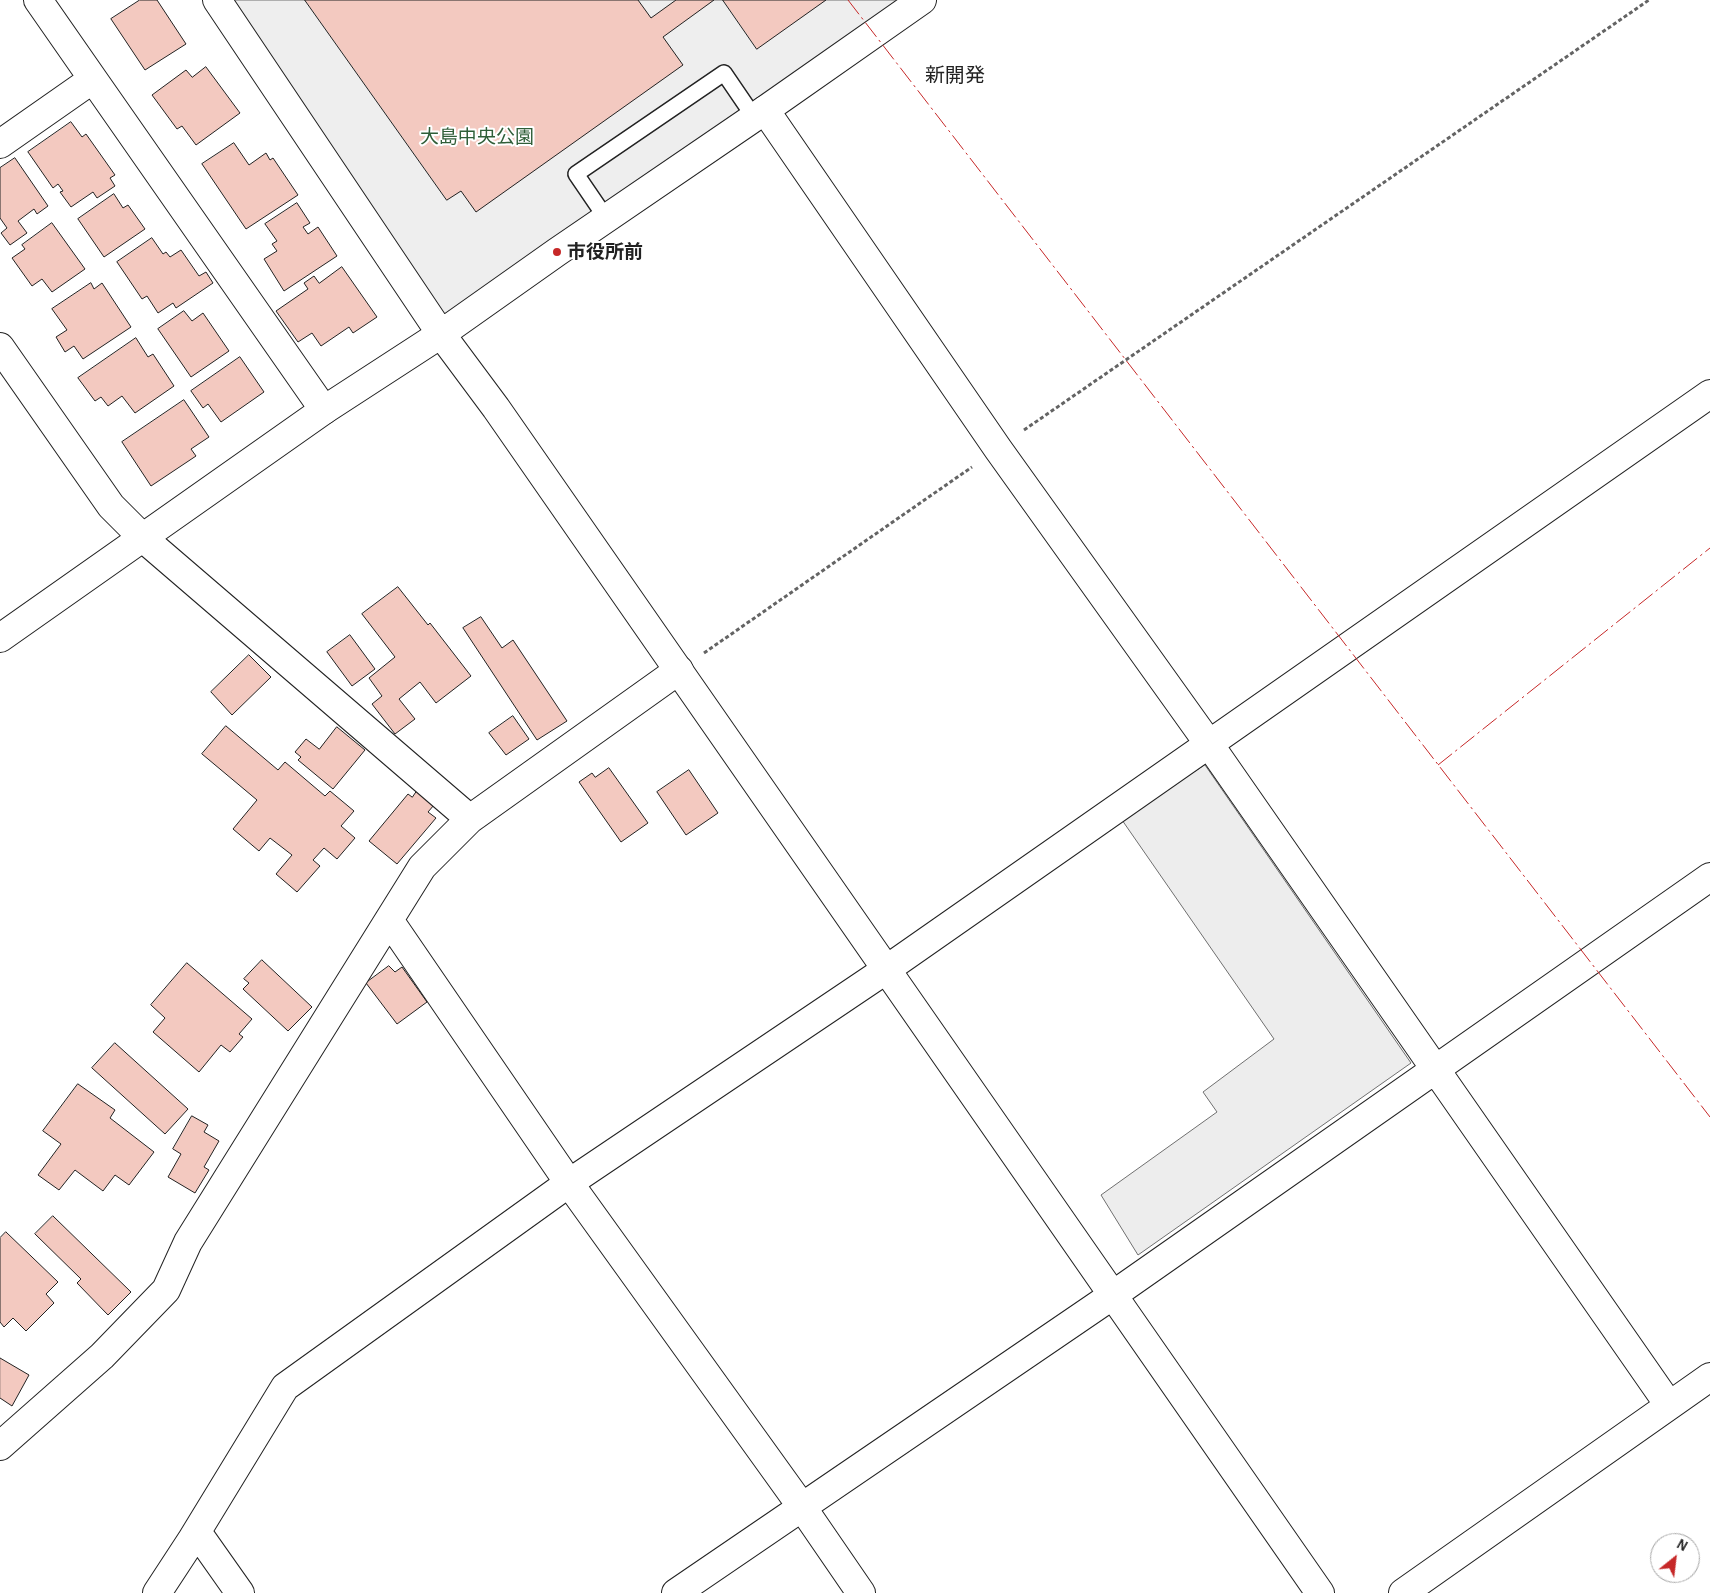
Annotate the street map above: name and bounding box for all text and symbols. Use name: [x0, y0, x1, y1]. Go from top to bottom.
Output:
district label: 新開発: [925, 64, 985, 88]
park label: 大島中央公園: [420, 126, 534, 148]
place label: 市役所前: [567, 241, 643, 263]
marker: 市役所前: [551, 246, 563, 258]
north arrow: [1650, 1533, 1700, 1583]
text: N: [1674, 1537, 1689, 1554]

